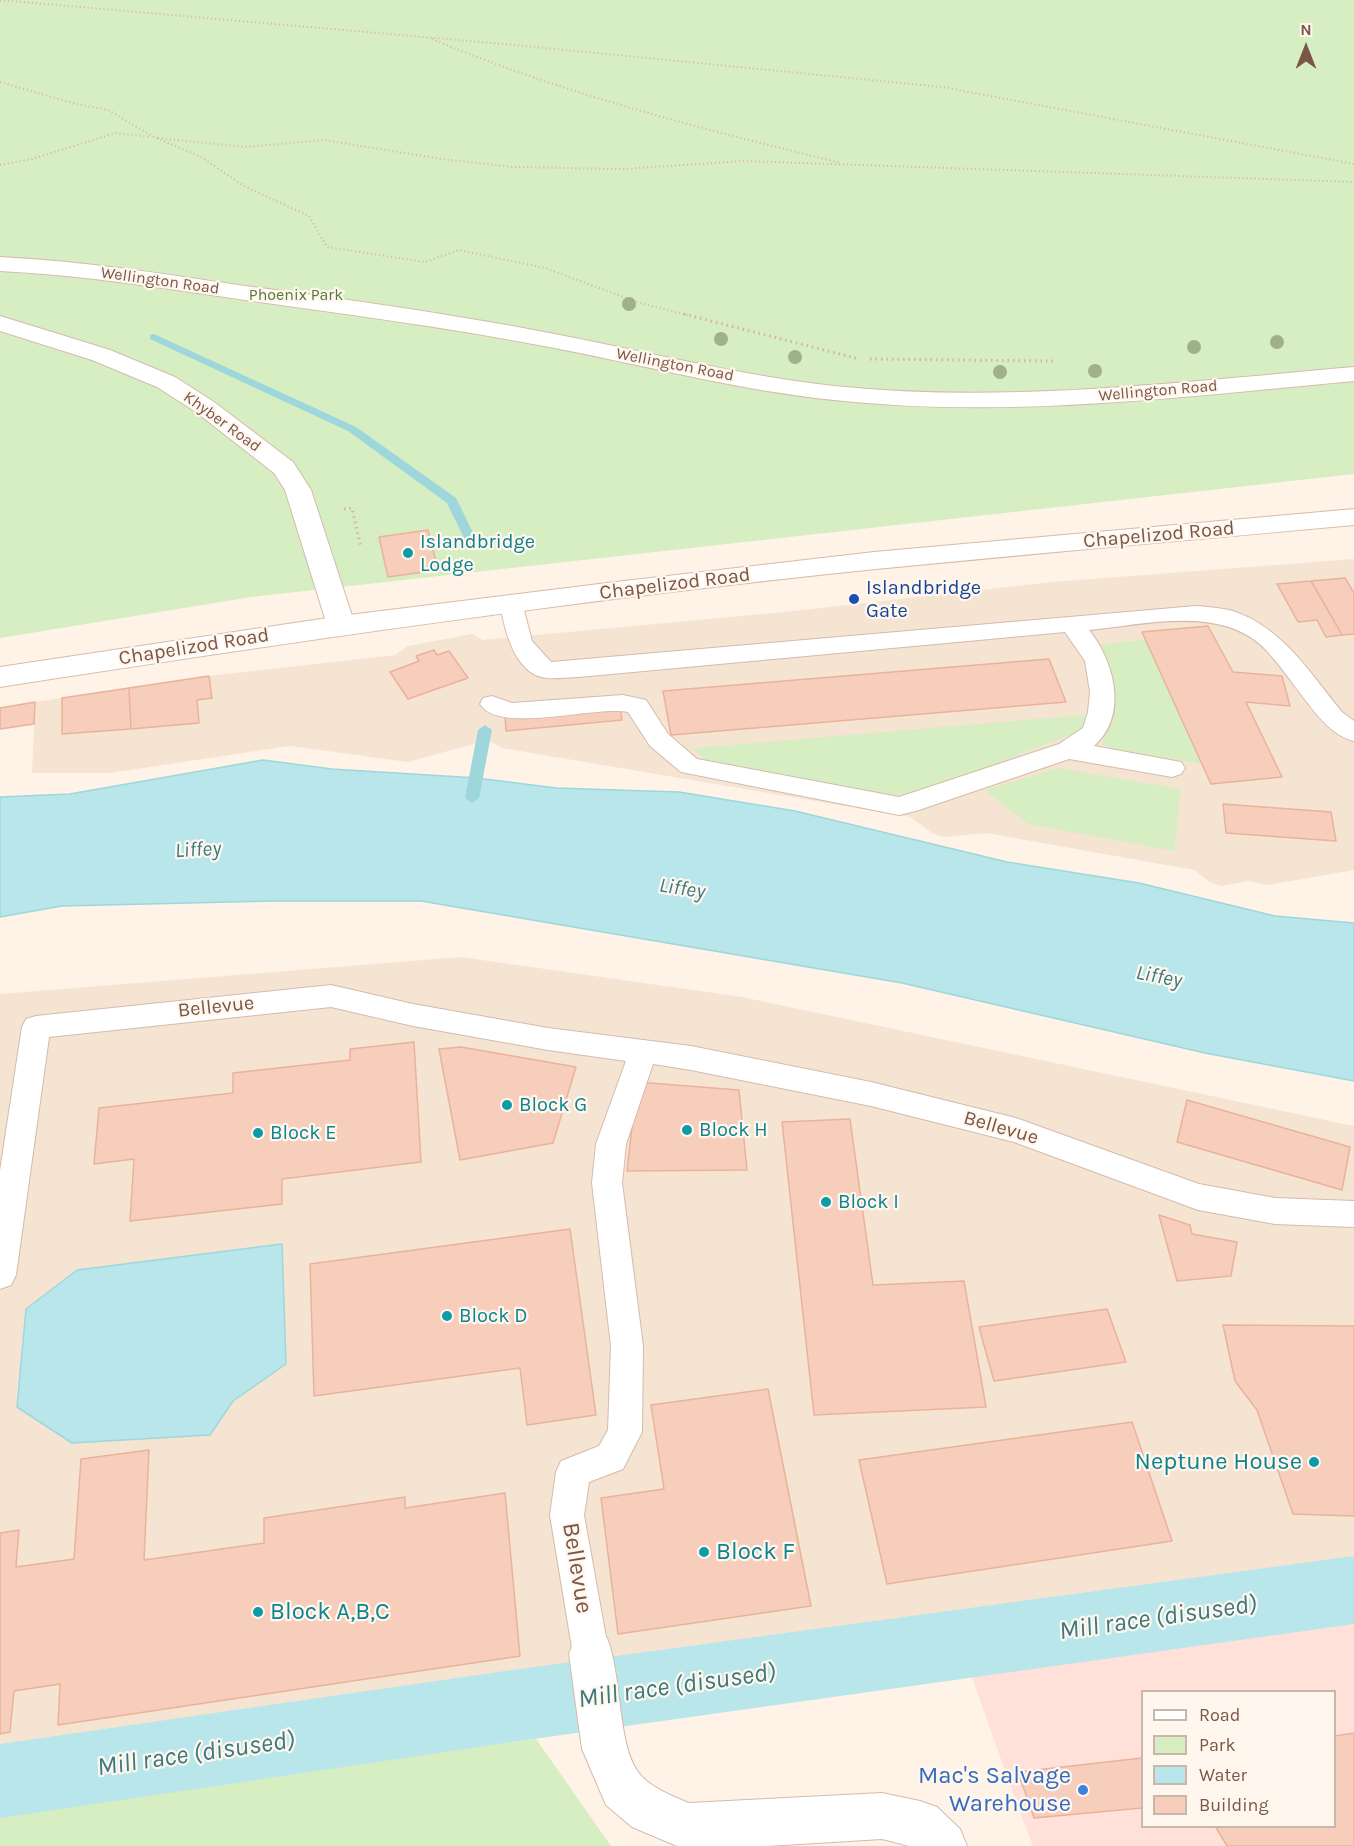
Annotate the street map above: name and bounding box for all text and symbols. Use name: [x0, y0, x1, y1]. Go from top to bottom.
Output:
north arrow: [1276, 18, 1336, 78]
text: N: [1300, 20, 1312, 39]
street label: Wellington Road: [100, 263, 220, 299]
park label: Phoenix Park: [249, 285, 343, 305]
street label: Wellington Road: [615, 344, 735, 386]
street label: Wellington Road: [1098, 376, 1218, 406]
street label: Khyber Road: [180, 388, 264, 456]
street label: Chapelizod Road: [1082, 516, 1236, 554]
place label: Islandbridge Lodge: [420, 530, 535, 577]
marker: Islandbridge Lodge: [401, 546, 415, 560]
street label: Chapelizod Road: [598, 563, 752, 605]
place label: Islandbridge Gate: [866, 576, 981, 623]
marker: Islandbridge Gate: [847, 592, 861, 606]
street label: Chapelizod Road: [117, 623, 271, 671]
water label: Liffey: [174, 836, 222, 864]
water label: Liffey: [657, 873, 707, 905]
water label: Liffey: [1134, 960, 1184, 994]
street label: Bellevue: [177, 991, 255, 1023]
place label: Block G: [519, 1093, 587, 1117]
marker: Block G: [500, 1098, 514, 1112]
street label: Bellevue: [961, 1106, 1041, 1150]
place label: Block H: [699, 1118, 768, 1142]
place label: Block E: [270, 1121, 337, 1145]
marker: Block H: [680, 1123, 694, 1137]
marker: Block E: [251, 1126, 265, 1140]
place label: Block I: [838, 1190, 899, 1214]
marker: Block I: [819, 1195, 833, 1209]
place label: Block D: [459, 1304, 527, 1328]
marker: Block D: [440, 1309, 454, 1323]
place label: Neptune House: [1135, 1448, 1302, 1476]
marker: Neptune House: [1307, 1455, 1321, 1469]
street label: Bellevue: [556, 1520, 598, 1616]
place label: Block F: [716, 1538, 795, 1566]
marker: Block F: [697, 1545, 711, 1559]
water label: Mill race (disused): [1057, 1589, 1259, 1647]
place label: Block A,B,C: [270, 1598, 390, 1626]
marker: Block A,B,C: [251, 1605, 265, 1619]
water label: Mill race (disused): [576, 1657, 778, 1715]
legend: [1141, 1690, 1336, 1828]
text: Road: [1199, 1704, 1240, 1726]
water label: Mill race (disused): [95, 1725, 297, 1783]
text: Park: [1199, 1734, 1236, 1756]
place label: Mac's Salvage Warehouse: [918, 1762, 1071, 1818]
text: Water: [1199, 1764, 1247, 1786]
marker: Mac's Salvage Warehouse: [1076, 1783, 1090, 1797]
text: Building: [1199, 1794, 1269, 1816]

